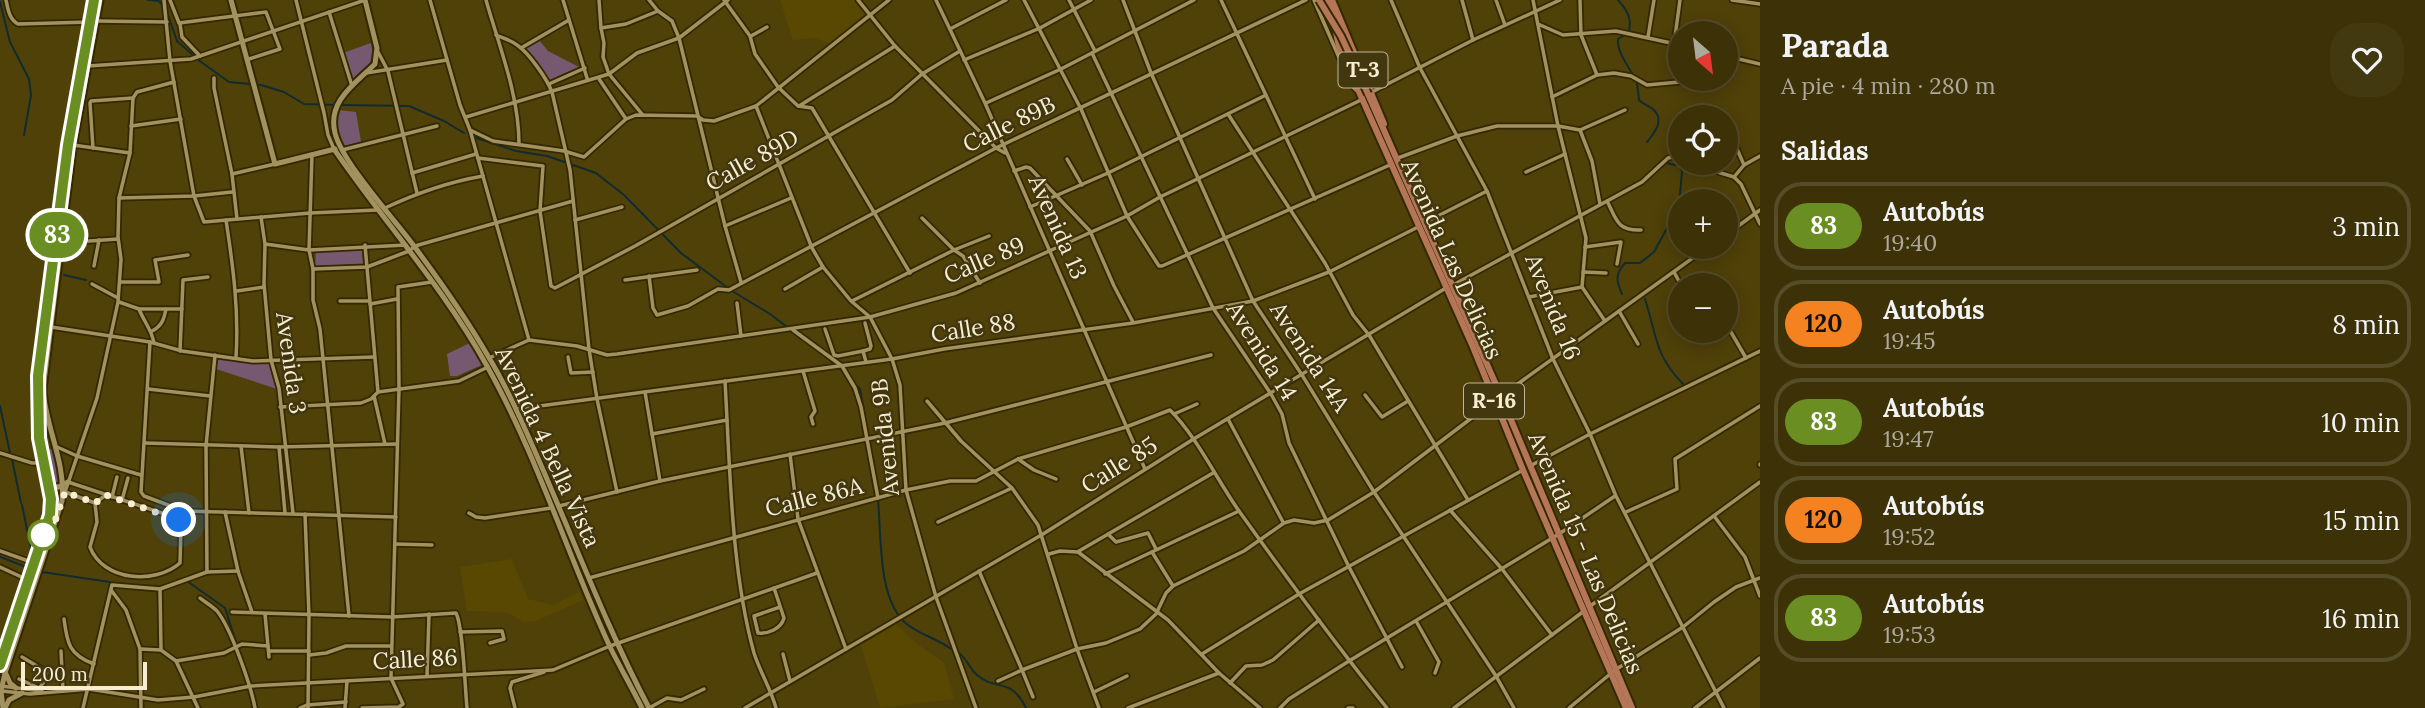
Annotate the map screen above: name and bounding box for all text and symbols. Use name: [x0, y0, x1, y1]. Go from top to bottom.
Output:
north arrow: [1668, 21, 1738, 91]
map controls: [1668, 21, 1738, 343]
button: heart: [2330, 23, 2404, 97]
text: Parada: [1781, 24, 1889, 66]
road number: T-3: [1338, 52, 1388, 88]
text: A pie · 4 min · 280 m: [1781, 71, 1995, 100]
street label: Calle 89B: [958, 89, 1060, 158]
button: locate: [1668, 105, 1738, 175]
street label: Calle 89D: [700, 122, 803, 197]
text: Salidas: [1781, 134, 1869, 167]
street label: Avenida Las Delicias: [1395, 153, 1510, 363]
street label: Avenida 13: [1022, 169, 1094, 283]
button: +: [1668, 189, 1738, 259]
text: Autobús: [1883, 195, 1985, 228]
text: 83: [1810, 210, 1837, 241]
text: 3 min: [2332, 210, 2400, 243]
line badge: 83: [25, 212, 88, 258]
text: 83: [43, 219, 71, 250]
text: 19:40: [1883, 228, 1937, 257]
street label: Calle 89: [939, 230, 1029, 289]
street label: Avenida 16: [1519, 249, 1588, 364]
button: −: [1668, 273, 1738, 343]
text: Autobús: [1883, 293, 1985, 326]
street label: Avenida 14: [1220, 295, 1304, 405]
street label: Avenida 14A: [1264, 295, 1357, 418]
street label: Calle 88: [929, 307, 1017, 348]
text: 120: [1805, 308, 1842, 339]
text: 8 min: [2332, 308, 2400, 341]
street label: Avenida 3: [270, 309, 313, 416]
text: 19:45: [1883, 326, 1935, 355]
street label: Avenida 4 Bella Vista: [489, 341, 608, 552]
street label: Avenida 9B: [864, 377, 905, 498]
road number: R-16: [1464, 384, 1524, 418]
text: Autobús: [1883, 391, 1985, 424]
text: 83: [1810, 406, 1837, 437]
text: 10 min: [2321, 406, 2400, 439]
text: 19:47: [1883, 424, 1934, 453]
street label: Avenida 15 - Las Delicias: [1522, 426, 1651, 678]
street label: Calle 85: [1075, 430, 1162, 499]
street label: Calle 86A: [762, 470, 866, 523]
text: Autobús: [1883, 489, 1985, 522]
your location: [161, 502, 196, 537]
text: 120: [1805, 504, 1842, 535]
text: 15 min: [2323, 504, 2400, 537]
unlabelled marker: [28, 520, 58, 550]
text: 19:52: [1883, 522, 1935, 551]
text: Autobús: [1883, 587, 1985, 620]
text: 83: [1810, 602, 1837, 633]
text: 16 min: [2322, 602, 2400, 635]
text: 19:53: [1883, 620, 1936, 649]
street label: Calle 86: [372, 642, 458, 675]
scale bar: [21, 659, 147, 691]
text: 200 m: [32, 662, 88, 686]

